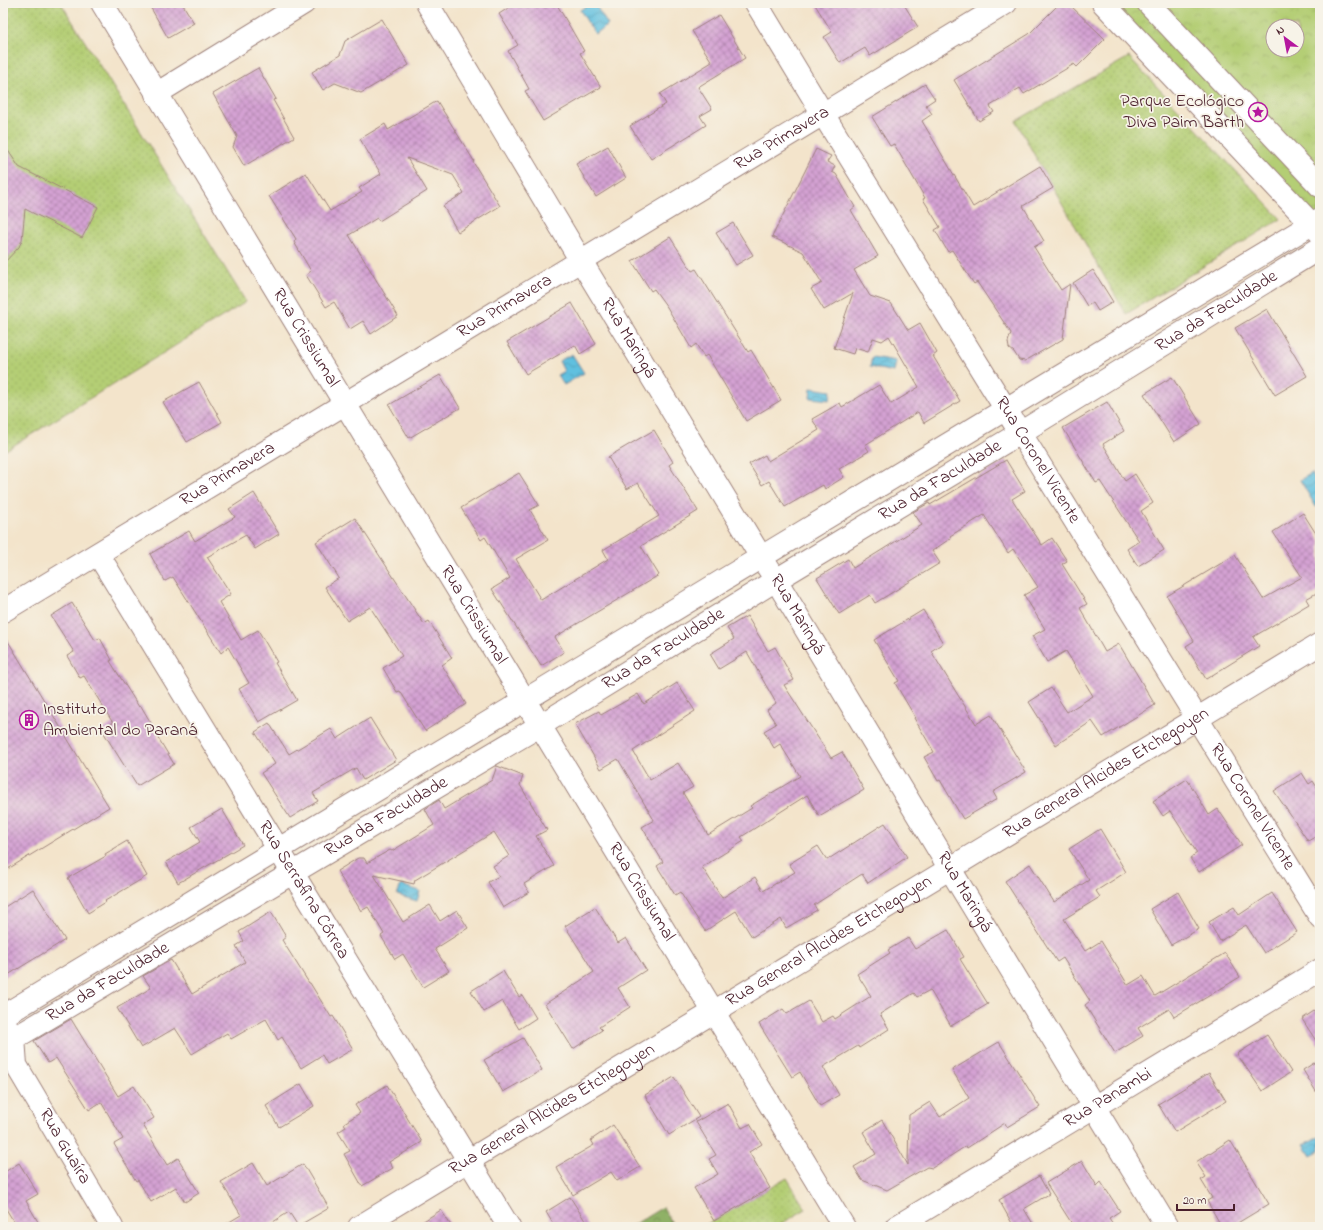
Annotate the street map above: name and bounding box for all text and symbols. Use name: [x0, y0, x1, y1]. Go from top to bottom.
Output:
north arrow: [1265, 18, 1305, 58]
text: N: [1273, 22, 1288, 39]
place label: Parque Ecológico Diva Paim Barth: [1120, 89, 1244, 136]
street label: Rua Primavera: [729, 100, 835, 178]
place icon: Parque Ecológico Diva Paim Barth: [1247, 101, 1269, 123]
street label: Rua da Faculdade: [1150, 264, 1284, 359]
street label: Rua Primavera: [452, 268, 558, 346]
street label: Rua Crissiumal: [265, 284, 345, 393]
street label: Rua Maringá: [594, 293, 663, 384]
street label: Rua Coronel Vicente: [988, 392, 1087, 530]
street label: Rua da Faculdade: [874, 433, 1008, 528]
street label: Rua Primavera: [175, 436, 281, 514]
street label: Rua Crissiumal: [433, 561, 513, 670]
street label: Rua Maringá: [763, 570, 831, 660]
street label: Rua da Faculdade: [597, 601, 731, 697]
place label: Instituto Ambiental do Paraná: [43, 697, 197, 744]
street label: Rua General Alcides Etchegoyen: [998, 701, 1214, 846]
building icon: Instituto Ambiental do Paraná: [18, 709, 40, 731]
street label: Rua Coronel Vicente: [1203, 739, 1302, 877]
street label: Rua da Faculdade: [320, 770, 454, 864]
street label: Rua Serrafina Côrrea: [251, 816, 356, 964]
street label: Rua Crissiumal: [601, 838, 681, 947]
street label: Rua Maringá: [930, 847, 999, 938]
street label: Rua General Alcides Etchegoyen: [721, 869, 937, 1014]
street label: Rua da Faculdade: [41, 935, 175, 1029]
street label: Rua General Alcides Etchegoyen: [444, 1037, 660, 1182]
street label: Rua Panambi: [1059, 1062, 1157, 1135]
street label: Rua Guaíra: [32, 1104, 97, 1190]
scale bar: [1177, 1186, 1234, 1212]
text: 20 m: [1183, 1192, 1206, 1210]

